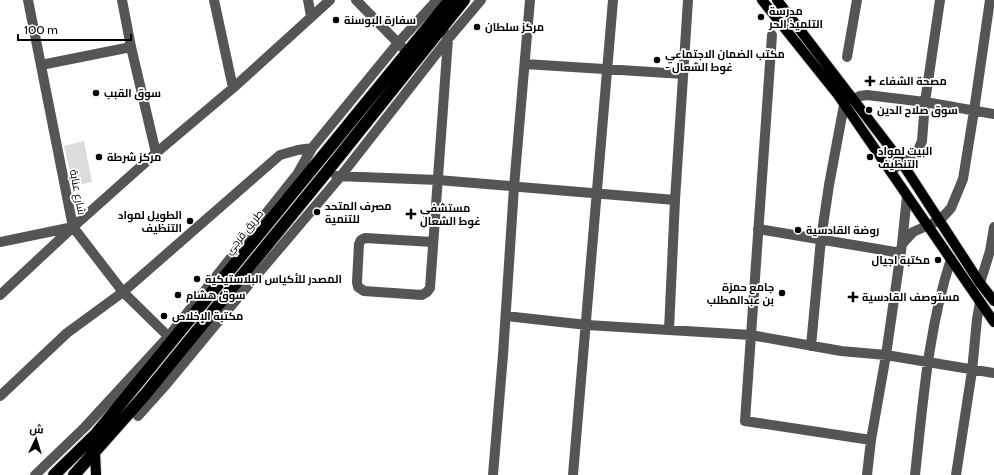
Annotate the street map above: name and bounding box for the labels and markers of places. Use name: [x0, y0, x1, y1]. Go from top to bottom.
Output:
place label: مدرسة التلميذ الحر: [768, 4, 823, 31]
marker: مدرسة التلميذ الحر: [756, 12, 766, 22]
place label: سفارة البوسنة: [344, 13, 416, 28]
marker: سفارة البوسنة: [331, 15, 341, 25]
place label: مركز سلطان: [485, 20, 544, 34]
marker: مركز سلطان: [472, 22, 482, 32]
place label: مكتب الضمان الاجتماعي - غوط الشعال: [665, 47, 785, 75]
marker: مكتب الضمان الاجتماعي - غوط الشعال: [652, 55, 662, 65]
place label: مصحة الشفاء: [879, 74, 947, 88]
marker: مصحة الشفاء: [864, 75, 876, 87]
place label: سوق القبب: [104, 86, 161, 101]
marker: سوق القبب: [91, 88, 101, 98]
place label: سوق صلاح الدين: [877, 103, 958, 118]
marker: سوق صلاح الدين: [864, 105, 874, 115]
place label: البيت لمواد التنظيف: [878, 144, 932, 171]
place label: مركز شرطة: [107, 150, 161, 164]
marker: مركز شرطة: [94, 152, 104, 162]
marker: البيت لمواد التنظيف: [865, 152, 875, 162]
place label: مصرف المتحد للتنمية: [325, 199, 392, 226]
place label: مستشفي غوط الشعال: [420, 201, 481, 229]
marker: مصرف المتحد للتنمية: [312, 207, 322, 217]
place label: الطويل لمواد التنظيف: [118, 208, 182, 235]
marker: مستشفي غوط الشعال: [405, 208, 417, 220]
marker: الطويل لمواد التنظيف: [185, 216, 195, 226]
place label: روضة القادسية: [806, 223, 879, 238]
marker: روضة القادسية: [793, 225, 803, 235]
place label: مكتبة اجيال: [872, 253, 930, 267]
marker: مكتبة اجيال: [933, 255, 943, 265]
place label: المصدر للأكياس البلاستيكية: [205, 272, 342, 286]
marker: المصدر للأكياس البلاستيكية: [192, 274, 202, 284]
place label: جامع حمزة بن عبدالمطلب: [707, 280, 774, 307]
place label: سوق هشام: [186, 288, 246, 303]
marker: جامع حمزة بن عبدالمطلب: [777, 288, 787, 298]
marker: سوق هشام: [173, 290, 183, 300]
place label: مستوصف القادسية: [862, 290, 959, 305]
marker: مستوصف القادسية: [847, 291, 859, 303]
place label: مكتبة الإخلاص: [172, 309, 243, 323]
marker: مكتبة الإخلاص: [159, 311, 169, 321]

